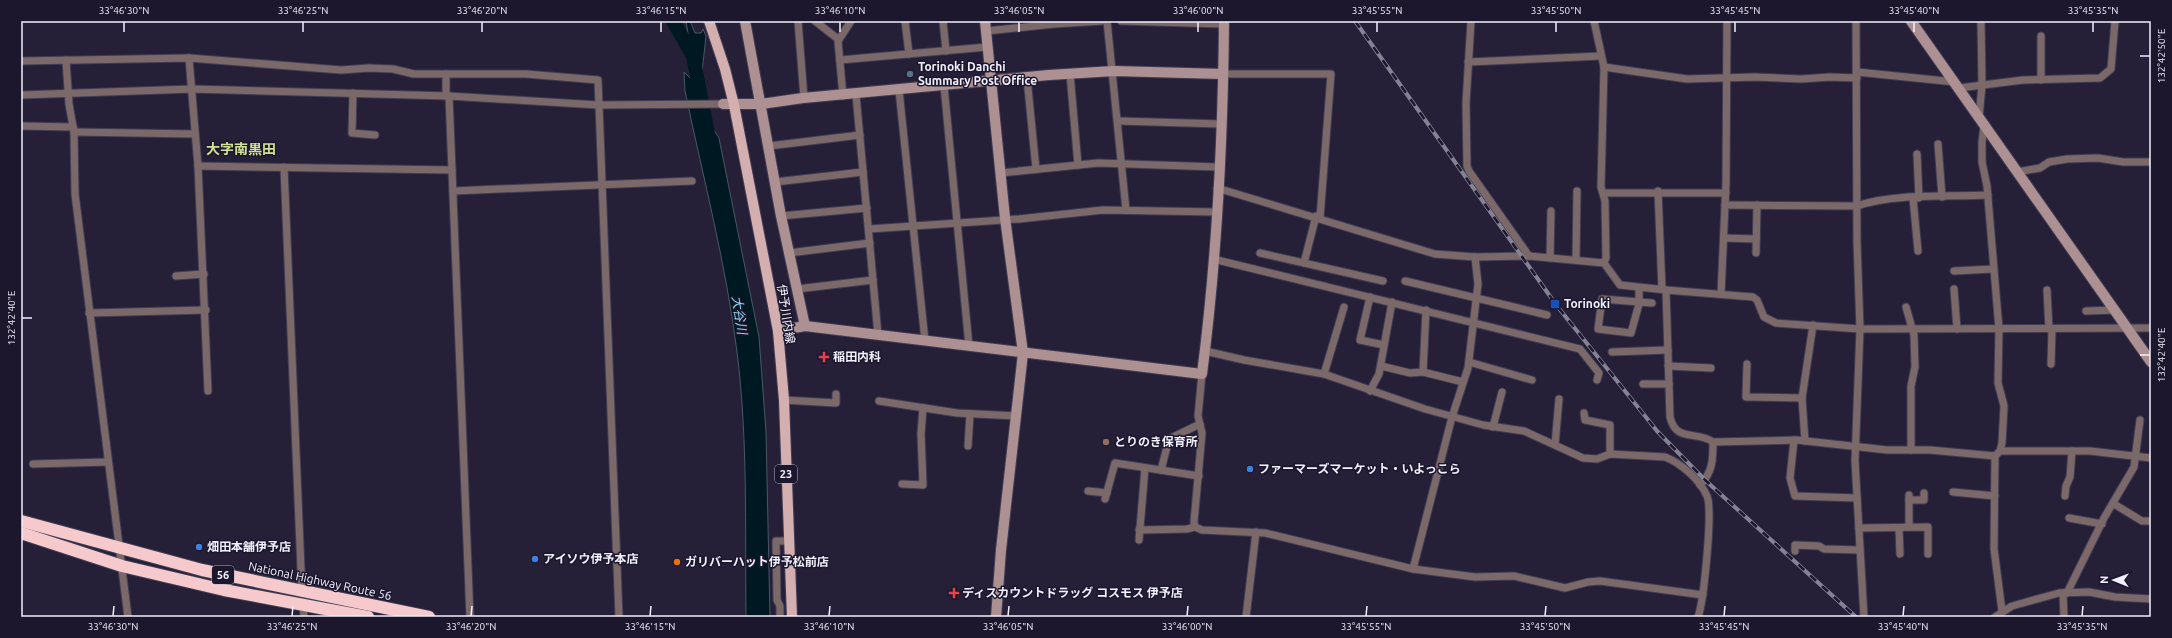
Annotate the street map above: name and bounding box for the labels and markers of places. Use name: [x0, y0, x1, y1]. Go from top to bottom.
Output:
place label: Torinoki Danchi Summary Post Office: [918, 60, 1037, 87]
marker: Torinoki Danchi Summary Post Office: [905, 69, 915, 79]
place label: Torinoki: [1564, 297, 1610, 310]
marker: Torinoki: [1549, 298, 1561, 310]
place label: 稲田内科: [833, 350, 881, 363]
marker: 稲田内科: [818, 351, 830, 363]
place label: とりのき保育所: [1114, 435, 1198, 448]
marker: とりのき保育所: [1101, 437, 1111, 447]
place label: ファーマーズマーケット・いよっこら: [1258, 462, 1461, 475]
marker: ファーマーズマーケット・いよっこら: [1245, 464, 1255, 474]
place label: 畑田本舗伊予店: [207, 540, 291, 553]
marker: 畑田本舗伊予店: [194, 542, 204, 552]
place label: アイソウ伊予本店: [543, 552, 638, 565]
marker: アイソウ伊予本店: [530, 554, 540, 564]
place label: ガリバーハット伊予松前店: [685, 555, 829, 568]
marker: ガリバーハット伊予松前店: [672, 557, 682, 567]
place label: ディスカウントドラッグ コスモス 伊予店: [962, 586, 1183, 599]
marker: ディスカウントドラッグ コスモス 伊予店: [949, 588, 959, 598]

